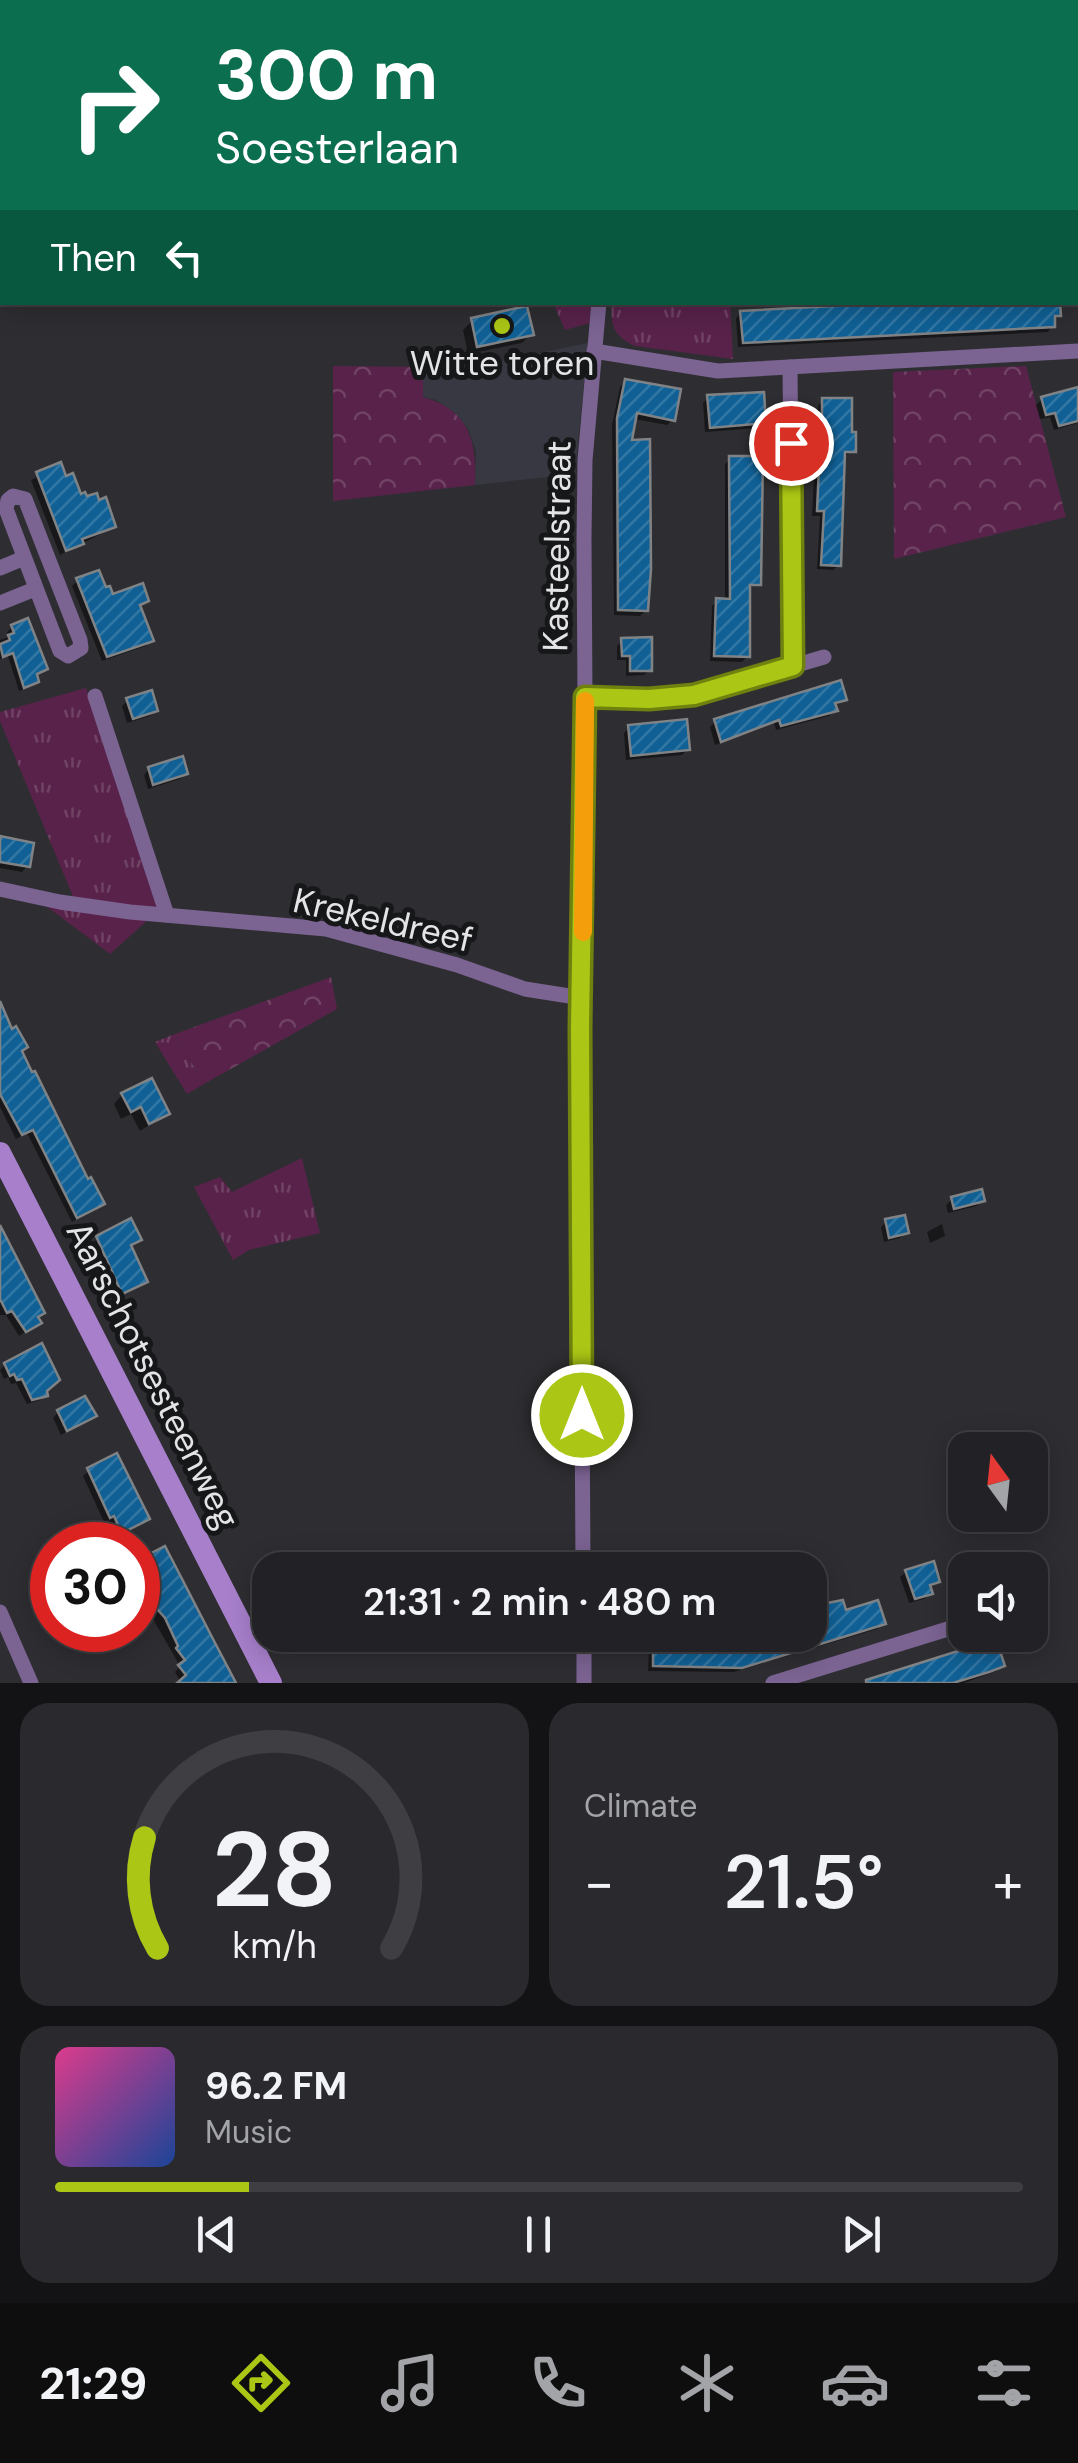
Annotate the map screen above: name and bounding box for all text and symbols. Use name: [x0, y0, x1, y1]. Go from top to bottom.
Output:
text: 300 m: [215, 30, 438, 121]
icon: right: [50, 40, 180, 170]
text: Soesterlaan: [215, 118, 459, 177]
icon: left: [157, 230, 212, 285]
text: Then: [50, 233, 137, 283]
marker: Witte toren: [491, 315, 513, 337]
place label: Witte toren: [410, 340, 594, 386]
pin: [749, 401, 834, 486]
icon: arrive: [764, 416, 819, 471]
street label: Kasteelstraat: [532, 440, 582, 652]
street label: Krekeldreef: [289, 877, 477, 963]
street label: Aarschotsesteenweg: [56, 1214, 250, 1536]
position arrow: [530, 1363, 634, 1467]
north arrow: [948, 1432, 1048, 1532]
map controls: [948, 1432, 1048, 1652]
speed limit sign: 30: [30, 1522, 160, 1652]
button: sound: [948, 1552, 1048, 1652]
text: 21:31 · 2 min · 480 m: [363, 1577, 716, 1627]
text: Climate: [584, 1785, 698, 1827]
text: 28: [212, 1803, 337, 1938]
text: 21.5°: [723, 1834, 884, 1931]
text: −: [584, 1847, 614, 1919]
text: +: [993, 1847, 1023, 1919]
text: km/h: [232, 1923, 317, 1969]
text: 96.2 FM: [205, 2061, 347, 2111]
text: Music: [205, 2111, 292, 2153]
icon: previous: [189, 2207, 244, 2262]
icon: pause: [511, 2207, 566, 2262]
icon: next: [834, 2207, 889, 2262]
icon: directions: [226, 2348, 296, 2418]
icon: music: [375, 2348, 445, 2418]
icon: phone: [523, 2348, 593, 2418]
icon: climate: [672, 2348, 742, 2418]
icon: car: [820, 2348, 890, 2418]
icon: filters: [969, 2348, 1039, 2418]
text: 21:29: [39, 2354, 147, 2413]

